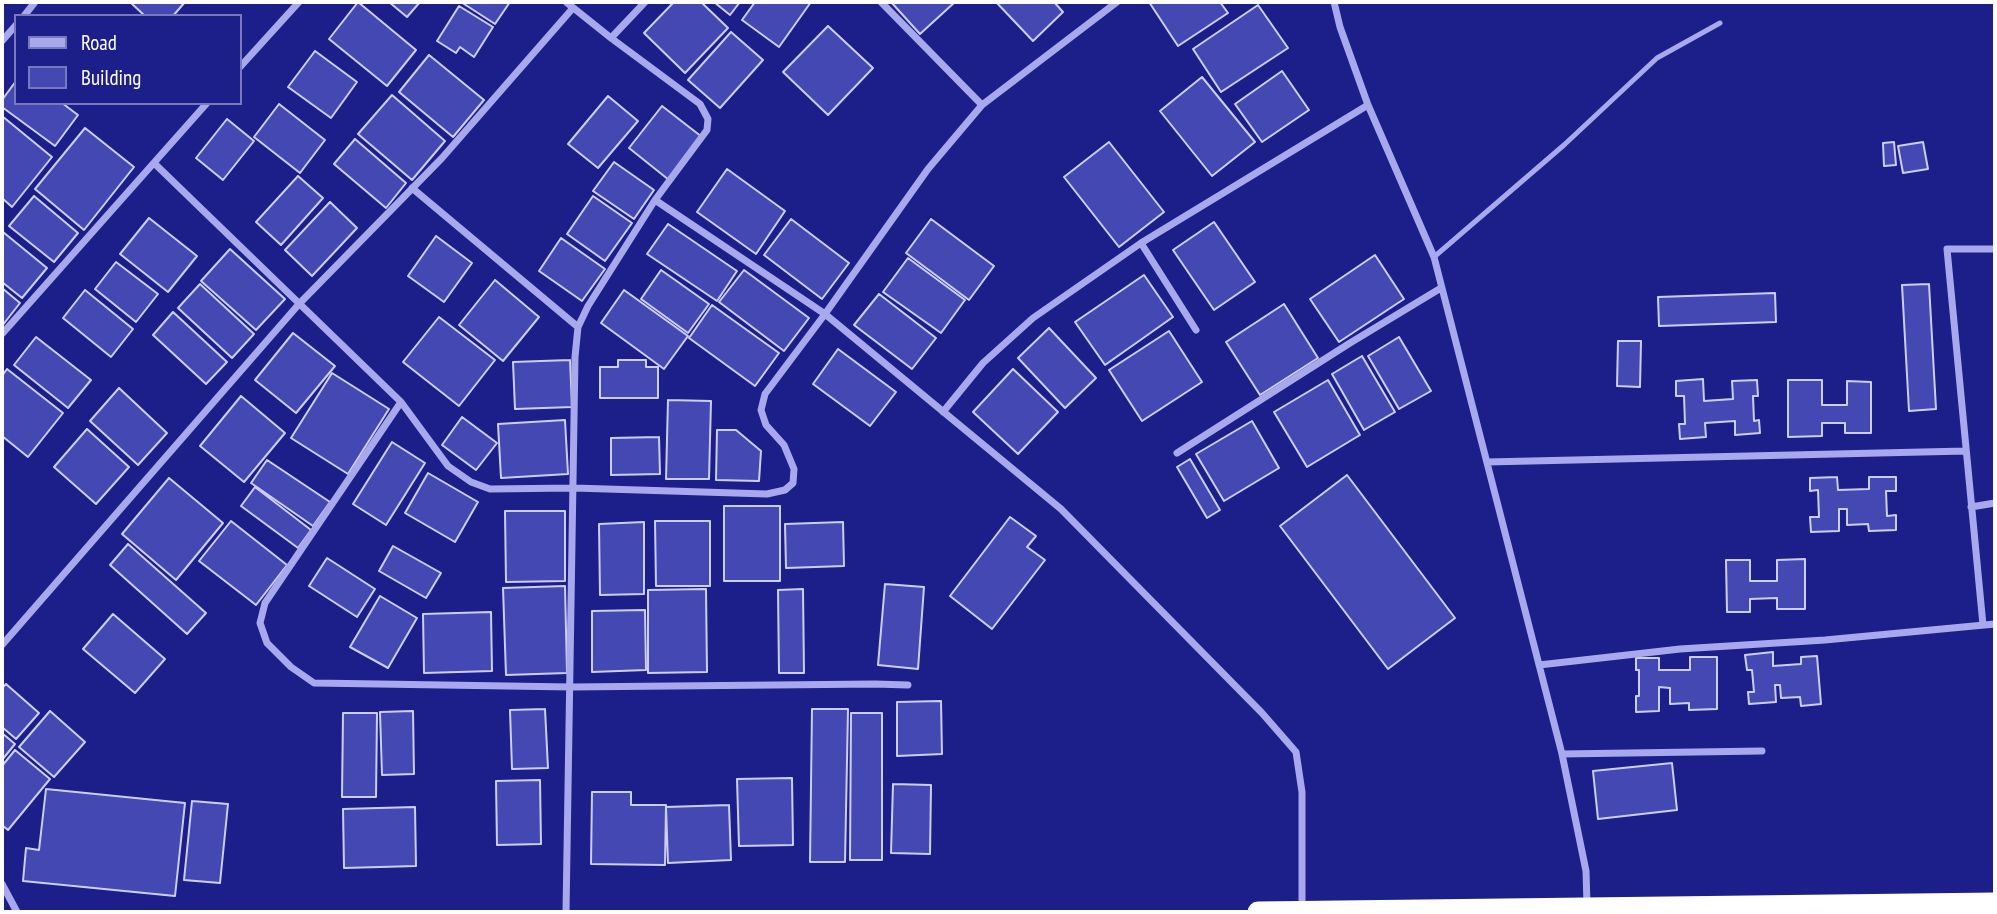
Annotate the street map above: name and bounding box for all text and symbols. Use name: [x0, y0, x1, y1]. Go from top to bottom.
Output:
legend: [14, 14, 242, 105]
text: Road: [81, 29, 117, 56]
text: Building: [81, 64, 141, 91]

